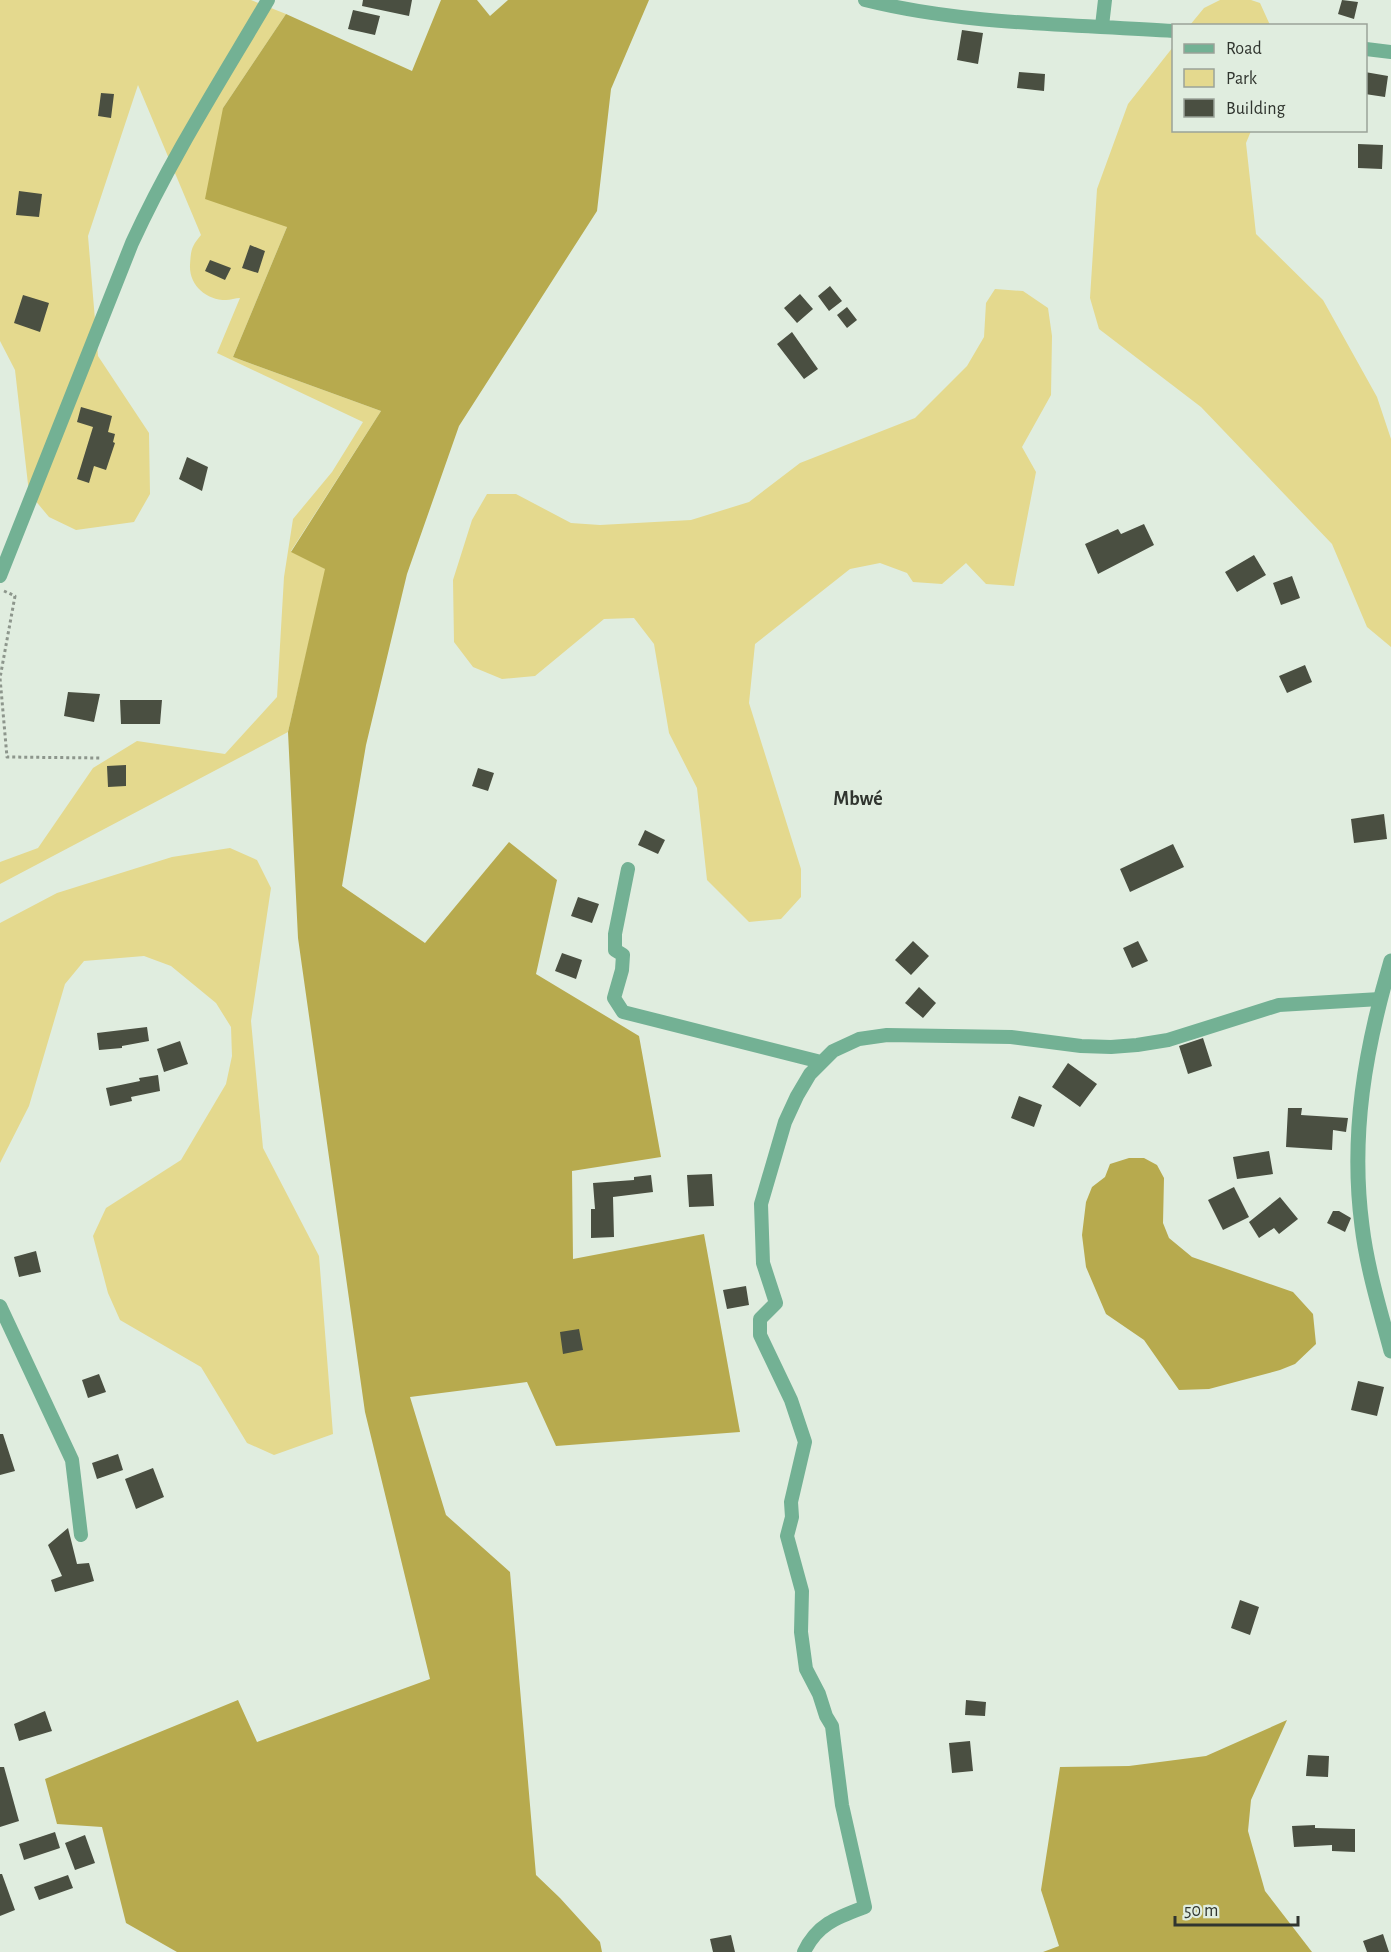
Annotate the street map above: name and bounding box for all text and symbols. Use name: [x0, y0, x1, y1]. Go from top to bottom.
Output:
legend: [1172, 24, 1367, 132]
text: Road: [1226, 40, 1262, 58]
text: Park: [1226, 70, 1258, 88]
text: Building: [1226, 100, 1286, 118]
district label: Mbwé: [833, 789, 883, 809]
scale bar: [1175, 1889, 1298, 1927]
text: 50 m: [1184, 1902, 1218, 1920]

